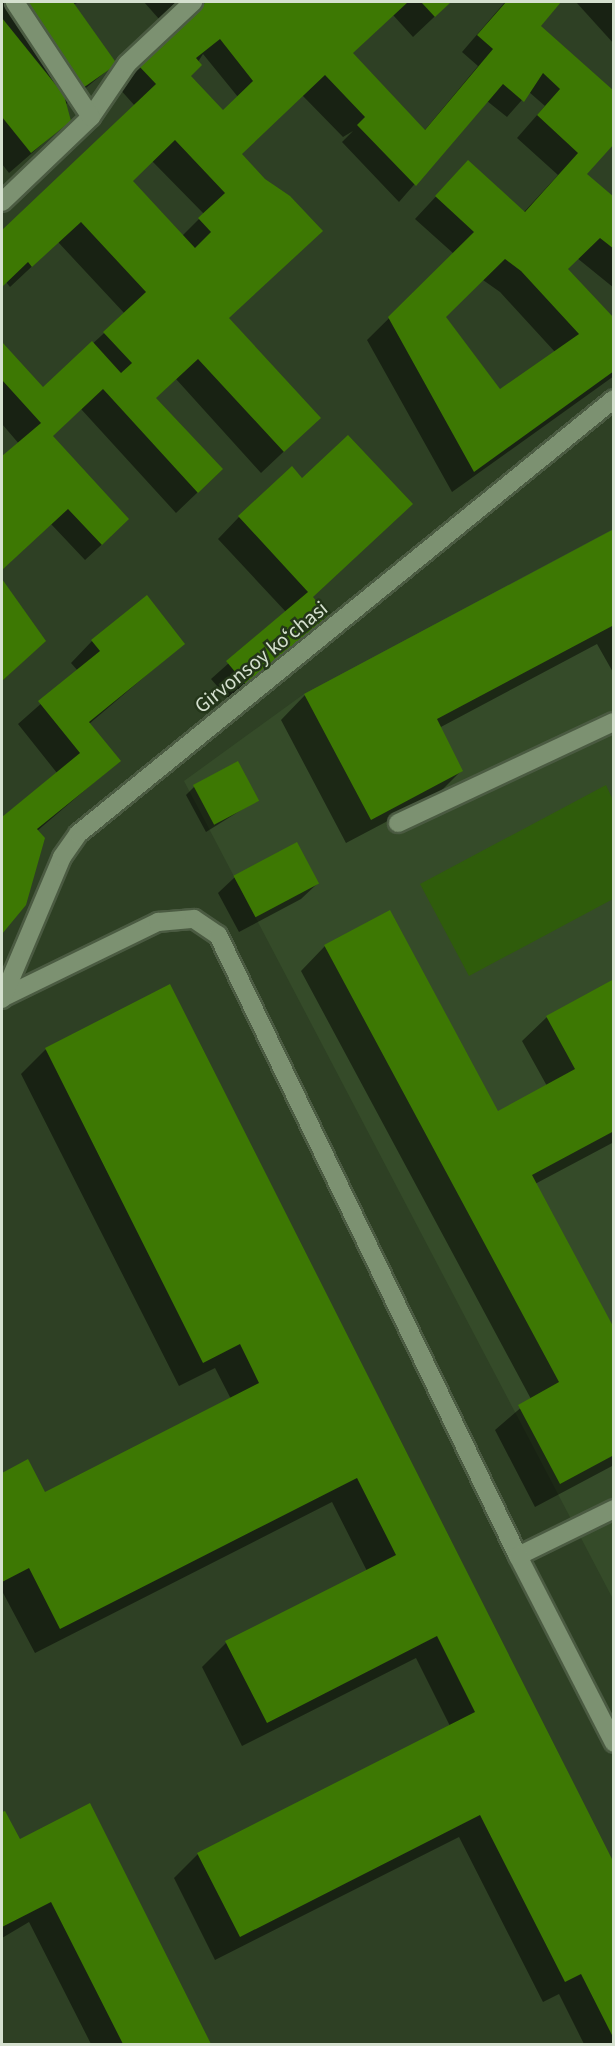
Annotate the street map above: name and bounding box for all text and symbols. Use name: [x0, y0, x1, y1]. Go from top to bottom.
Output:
street label: Girvonsoy koʻchasi: [189, 596, 333, 718]

